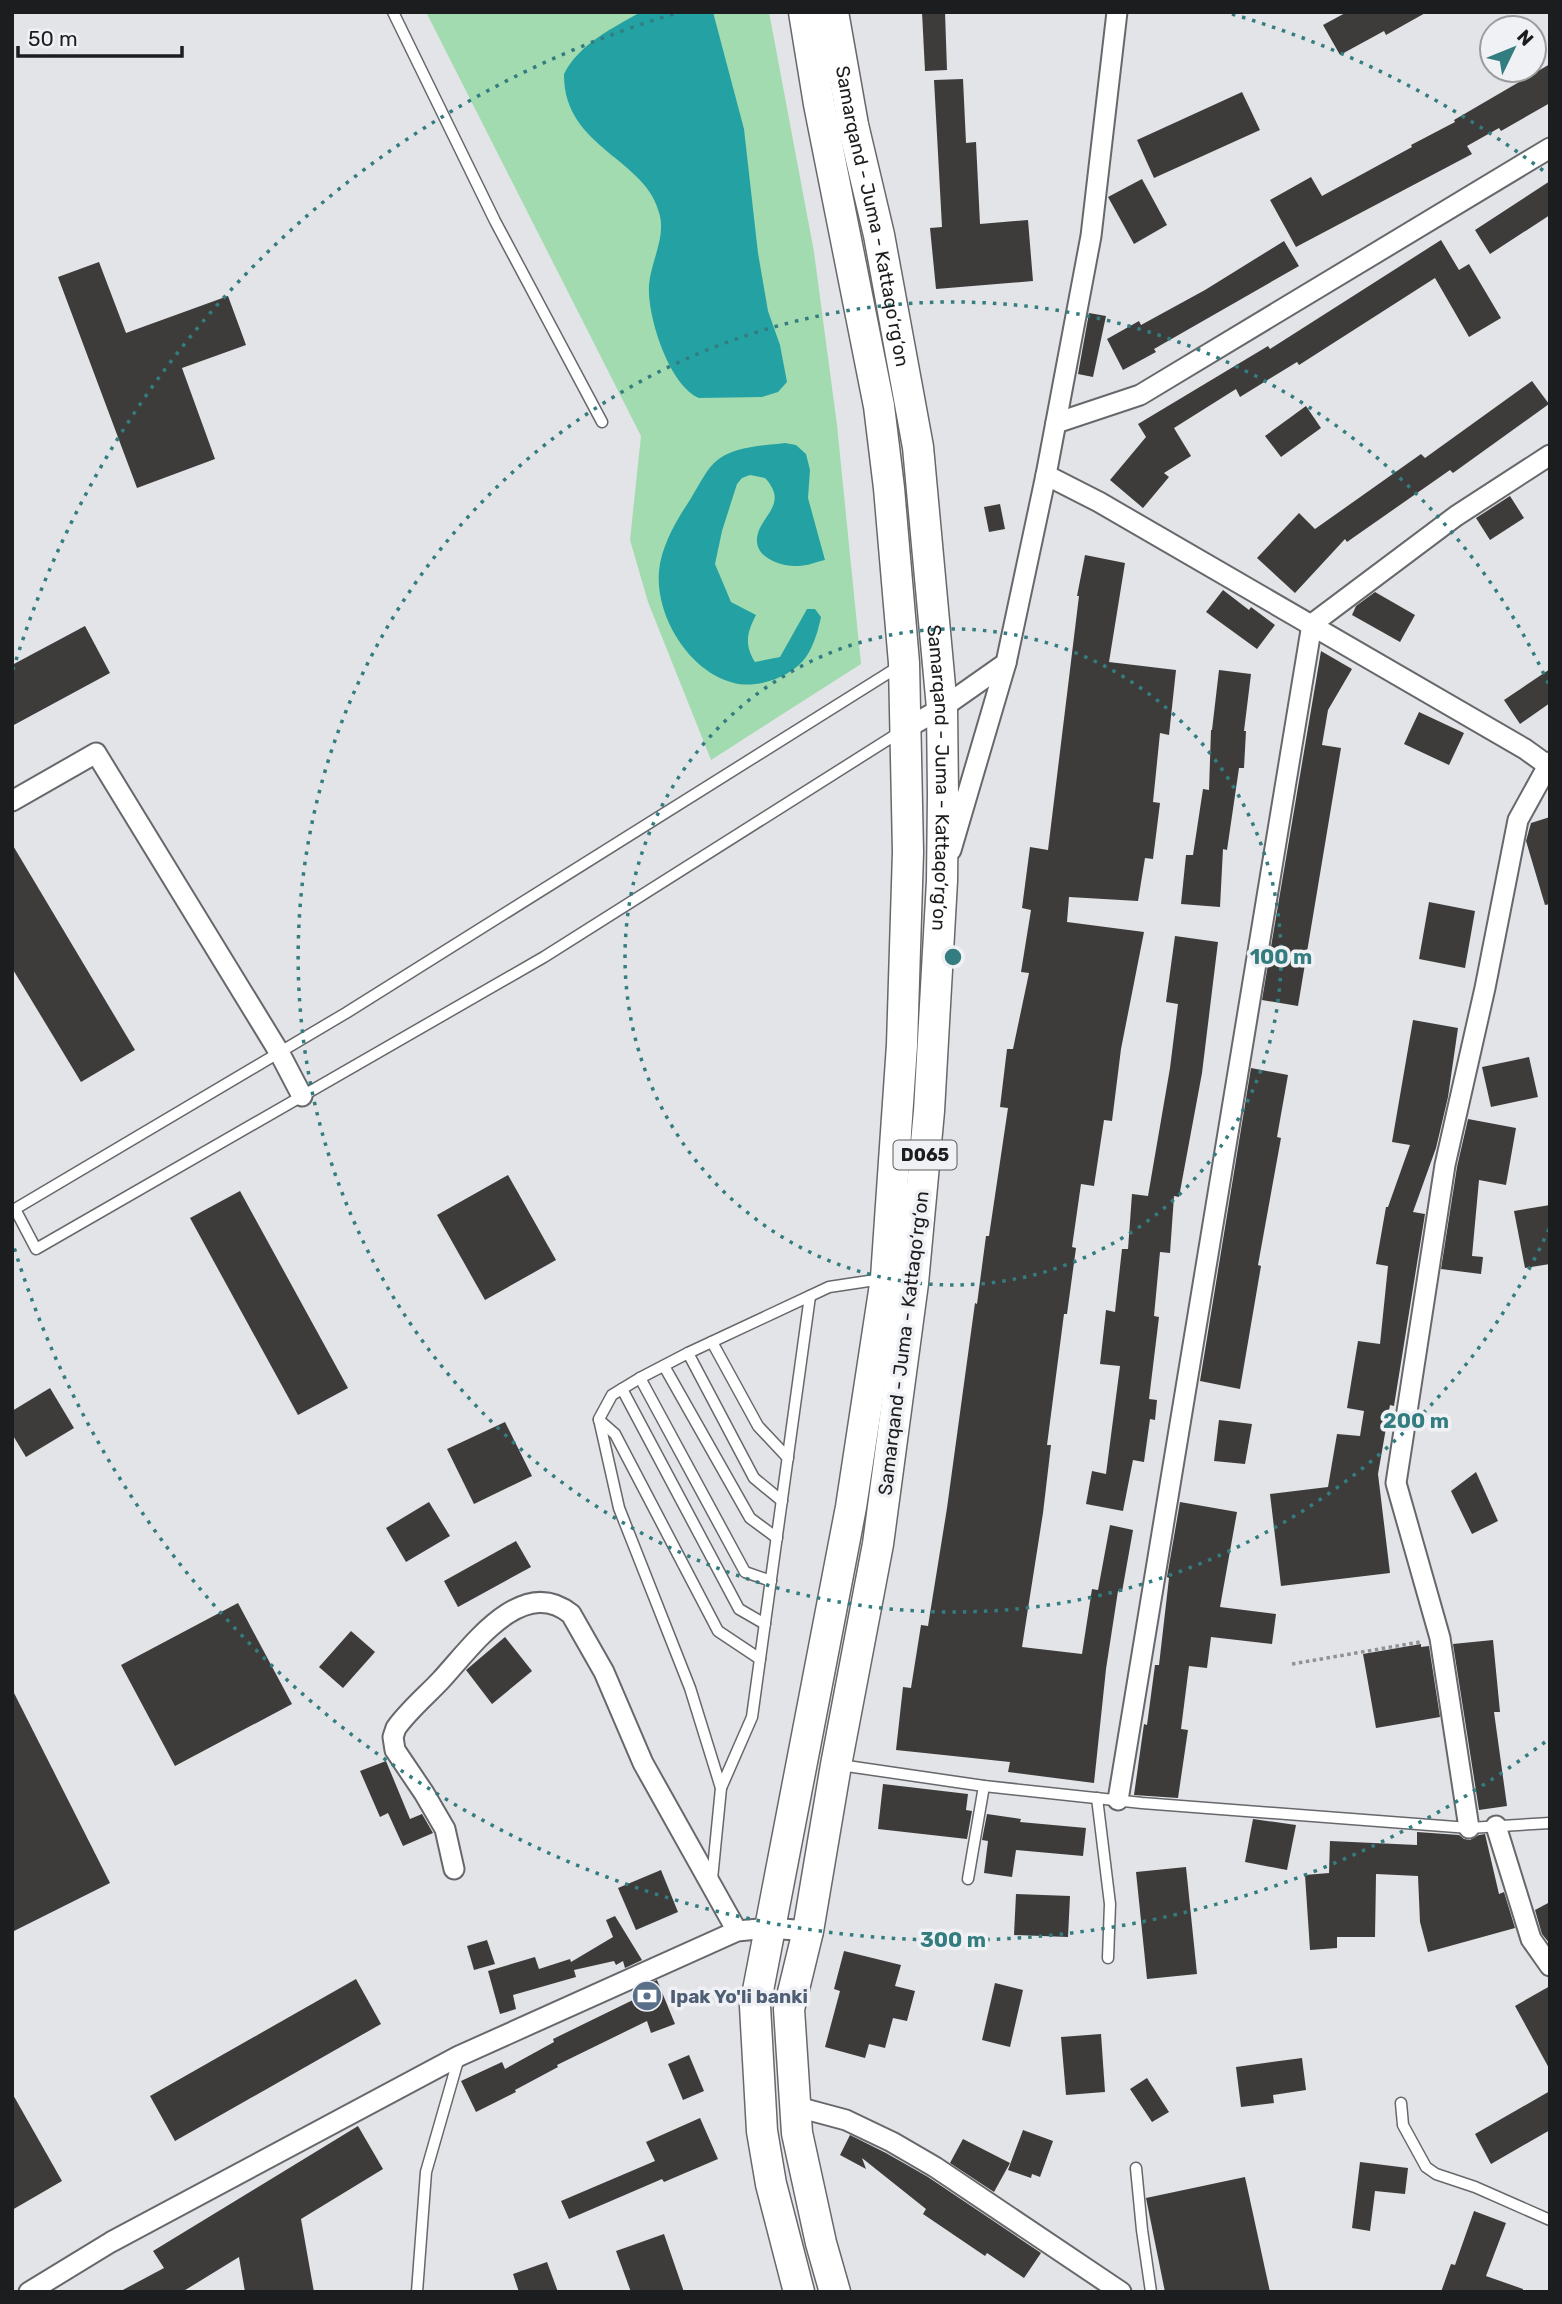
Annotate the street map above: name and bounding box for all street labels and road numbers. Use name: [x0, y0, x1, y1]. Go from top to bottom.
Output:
street label: Samarqand - Juma - Kattaqo‘rg‘on: [831, 64, 914, 369]
street label: Samarqand - Juma - Kattaqo‘rg‘on: [922, 624, 954, 931]
road number: D065: [894, 1140, 956, 1170]
street label: Samarqand - Juma - Kattaqo‘rg‘on: [873, 1190, 934, 1497]

